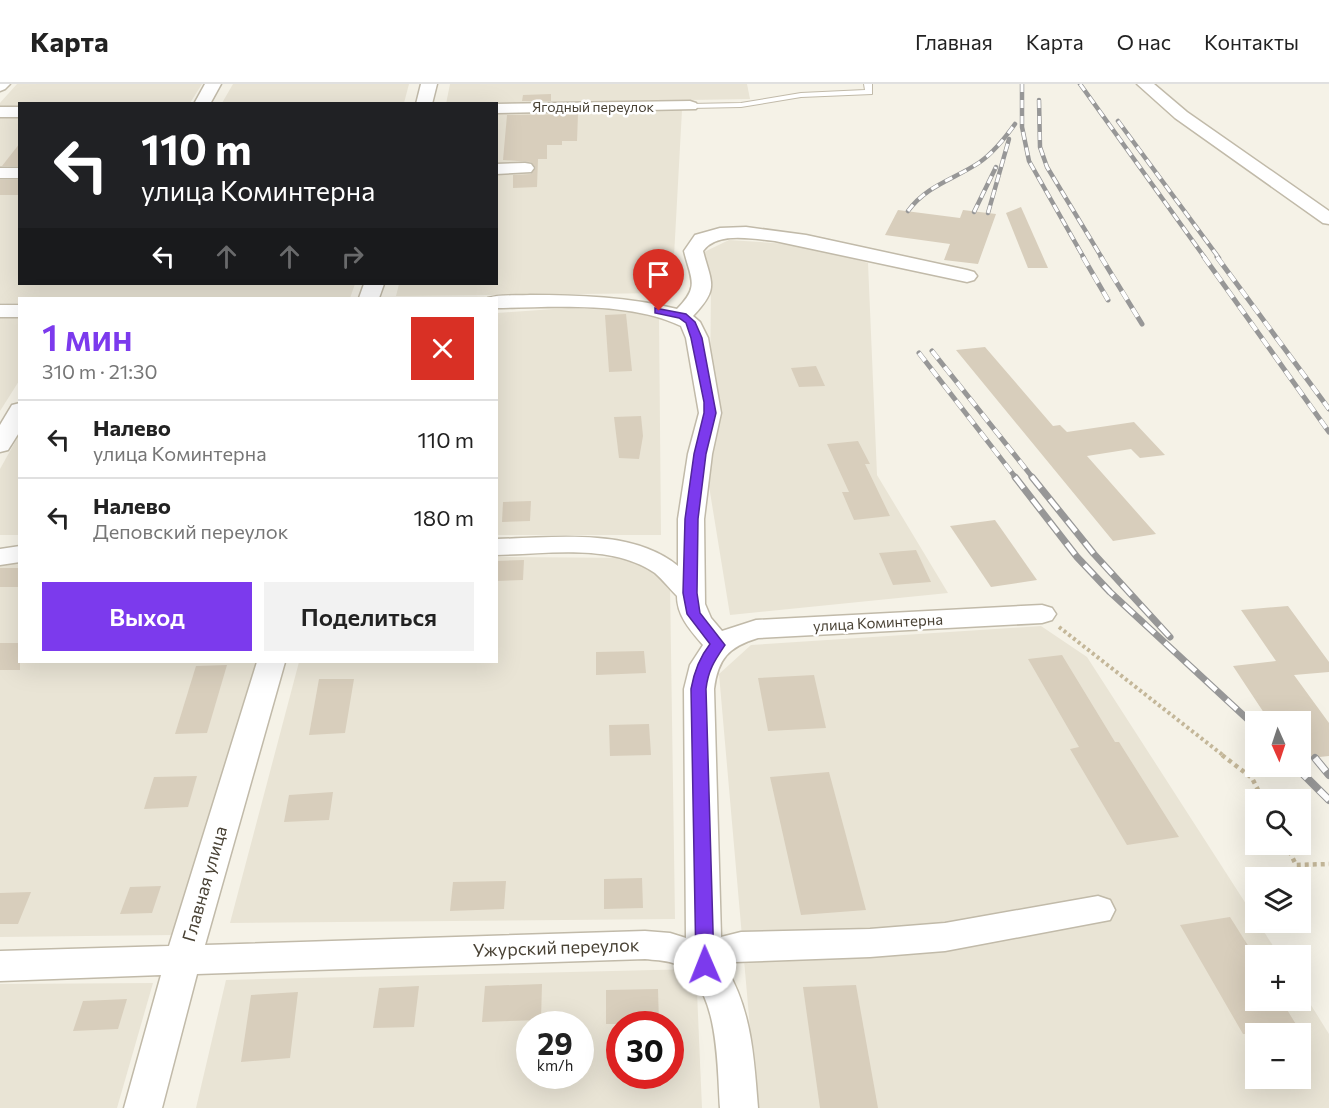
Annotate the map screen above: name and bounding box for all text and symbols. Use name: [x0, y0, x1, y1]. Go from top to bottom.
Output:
text: Карта: [30, 24, 109, 58]
text: Главная: [915, 29, 993, 54]
text: Карта: [1026, 29, 1084, 54]
text: О нас: [1117, 29, 1171, 54]
text: Контакты: [1204, 29, 1299, 54]
street label: Ягодный переулок: [532, 98, 655, 115]
text: 110 m: [141, 122, 252, 174]
icon: left: [42, 126, 120, 204]
text: улица Коминтерна: [141, 174, 375, 207]
icon: left: [147, 240, 180, 273]
icon: ahead: [210, 240, 243, 273]
icon: ahead: [273, 240, 306, 273]
icon: right: [336, 240, 369, 273]
pin: [633, 249, 684, 311]
icon: arrive: [642, 258, 675, 291]
text: 1 мин: [42, 314, 133, 358]
button: close: [411, 317, 474, 380]
text: 310 m · 21:30: [42, 359, 158, 383]
text: Налево: [93, 414, 171, 441]
icon: left: [42, 423, 75, 456]
text: 110 m: [417, 426, 474, 453]
text: улица Коминтерна: [93, 441, 267, 465]
text: Налево: [93, 492, 171, 519]
icon: left: [42, 501, 75, 534]
text: 180 m: [413, 504, 474, 531]
text: Деповский переулок: [93, 519, 288, 543]
button: Выход: [42, 582, 252, 651]
button: Поделиться: [264, 582, 474, 651]
street label: улица Коминтерна: [812, 610, 943, 634]
north arrow: [1245, 711, 1311, 777]
map controls: [1245, 711, 1311, 1089]
button: search: [1245, 789, 1311, 855]
street label: Главная улица: [177, 823, 231, 944]
button: layers: [1245, 867, 1311, 933]
street label: Ужурский переулок: [472, 933, 640, 961]
position arrow: [673, 933, 737, 997]
button: +: [1245, 945, 1311, 1011]
speed limit sign: 30: [606, 1011, 684, 1089]
button: −: [1245, 1023, 1311, 1089]
text: 29: [537, 1024, 573, 1061]
text: km/h: [537, 1056, 573, 1074]

